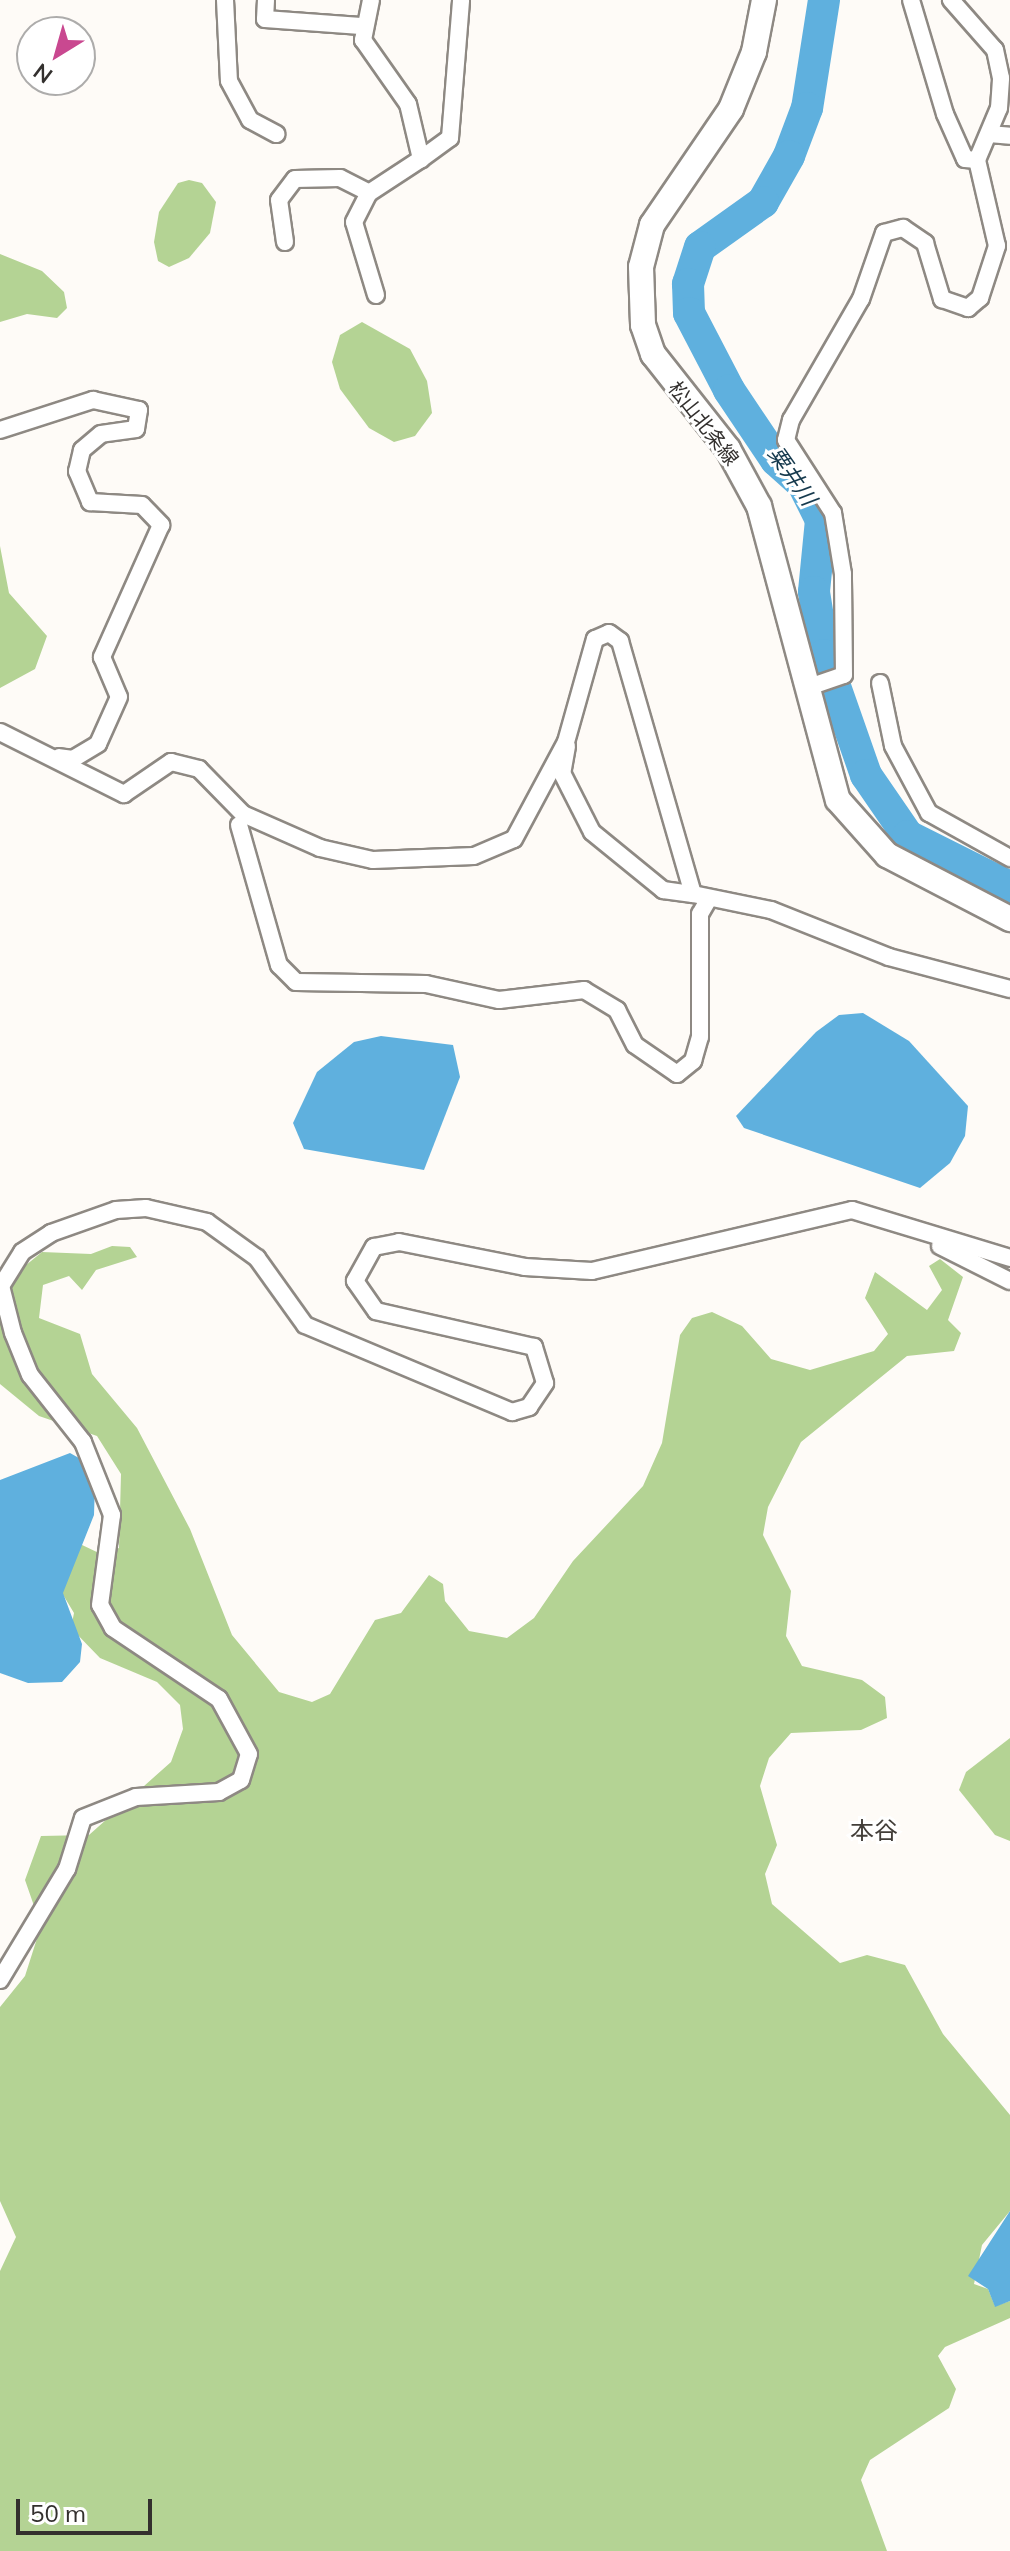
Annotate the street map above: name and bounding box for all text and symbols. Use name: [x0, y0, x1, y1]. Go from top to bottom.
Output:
north arrow: [16, 16, 96, 96]
text: N: [28, 57, 58, 90]
street label: 松山北条線: [664, 376, 744, 470]
water label: 粟井川: [762, 441, 822, 511]
district label: 本谷: [850, 1817, 898, 1845]
scale bar: [20, 2483, 156, 2533]
text: 50 m: [30, 2498, 86, 2528]

